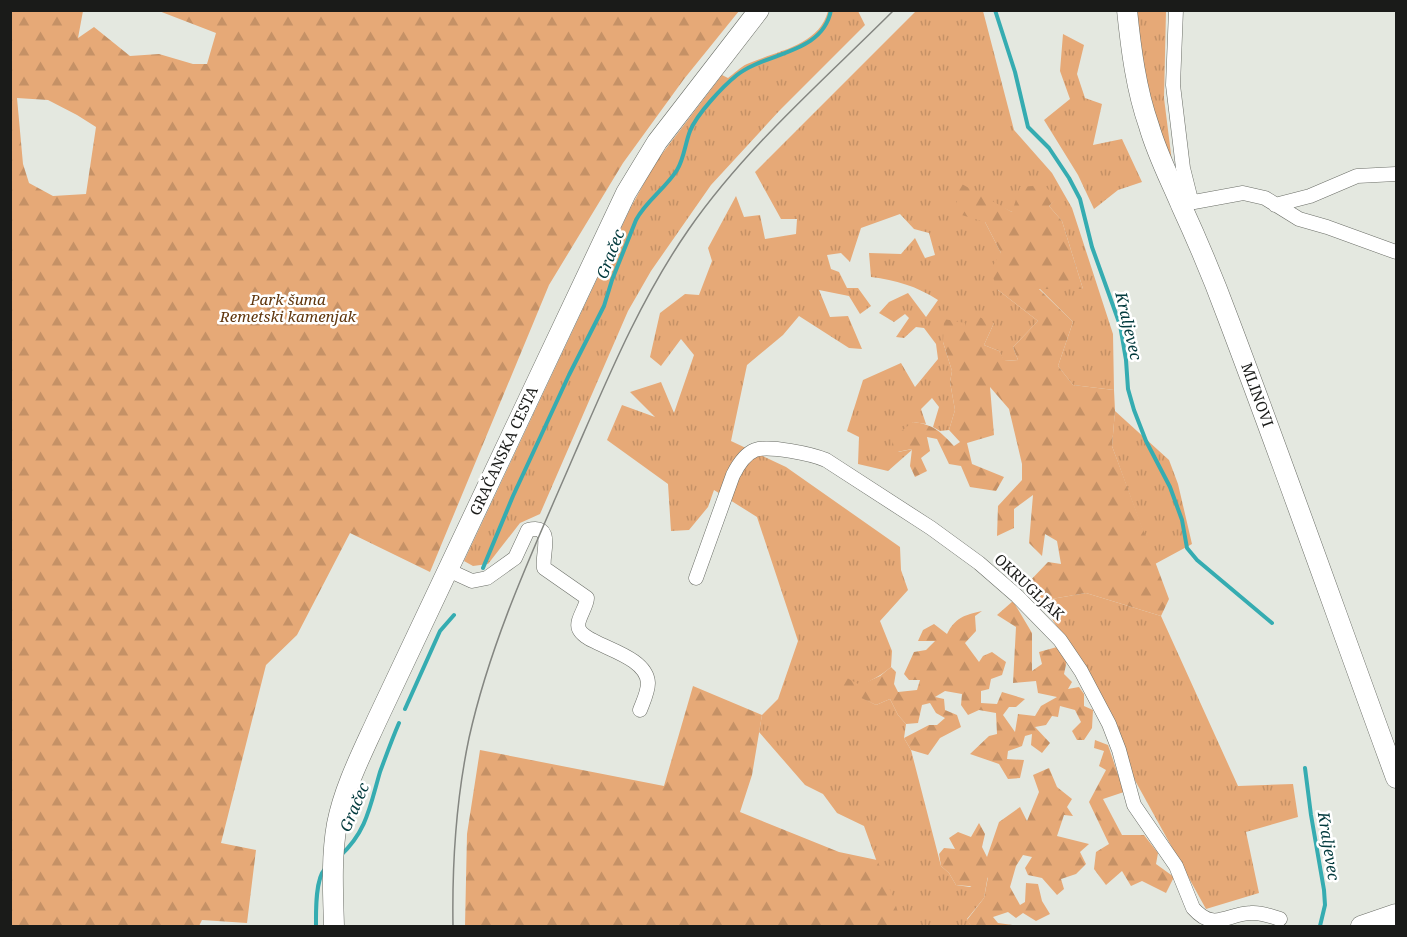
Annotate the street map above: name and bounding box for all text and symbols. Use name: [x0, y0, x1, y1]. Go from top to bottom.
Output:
water label: Gračec: [591, 226, 630, 282]
park label: Park šuma Remetski kamenjak: [219, 289, 357, 326]
water label: Kraljevec: [1110, 289, 1148, 362]
street label: MLINOVI: [1237, 360, 1279, 429]
street label: GRAČANSKA CESTA: [464, 382, 542, 518]
street label: OKRUGLJAK: [990, 549, 1069, 624]
water label: Gračec: [334, 779, 374, 835]
water label: Kraljevec: [1313, 809, 1345, 882]

